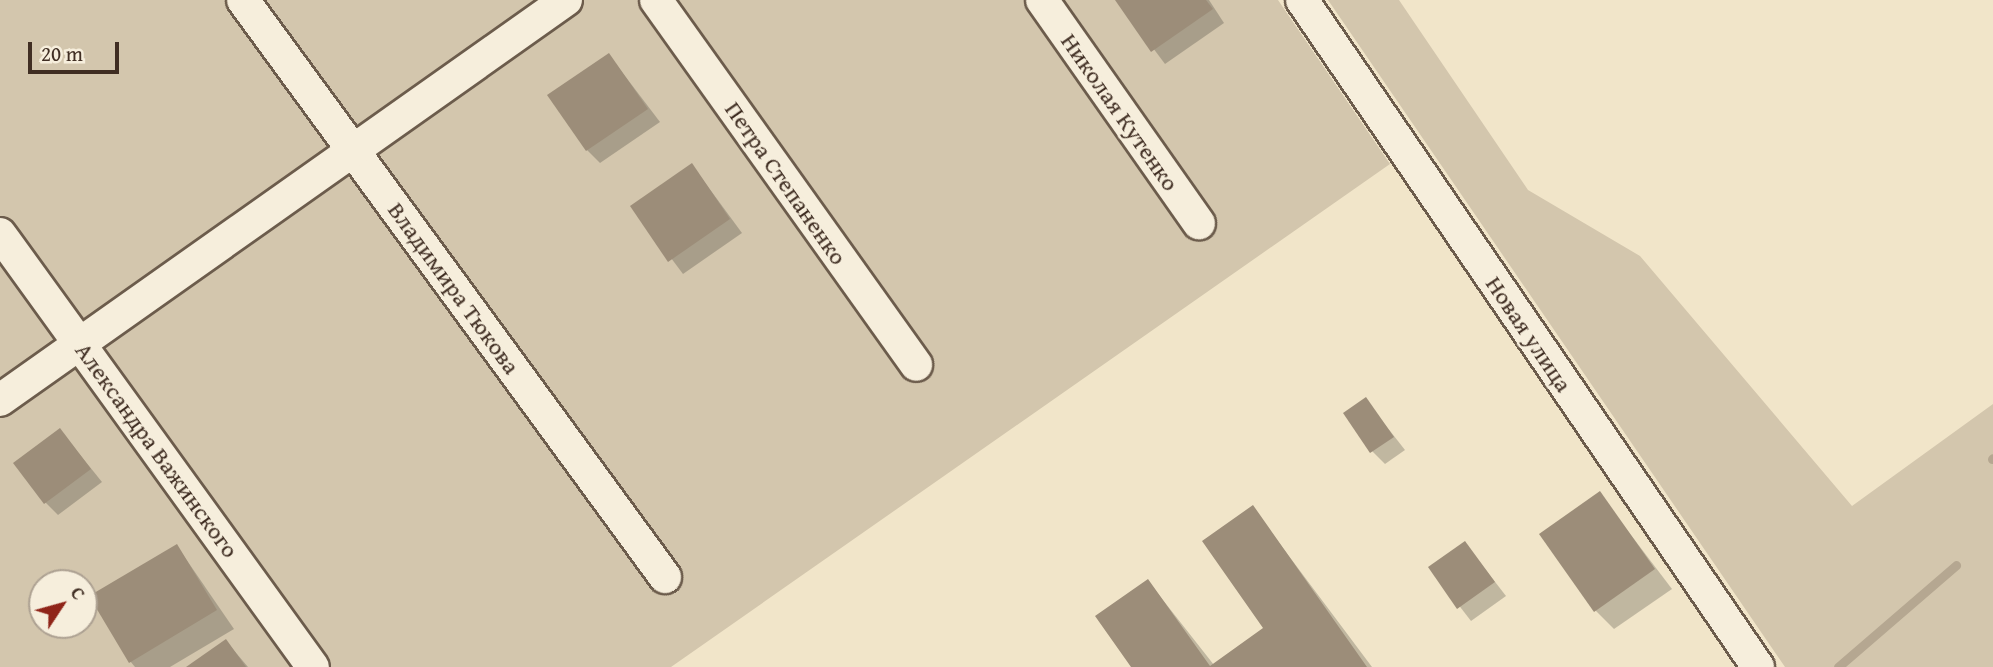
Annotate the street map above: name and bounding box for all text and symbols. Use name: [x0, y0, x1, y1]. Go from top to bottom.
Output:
scale bar: [32, 28, 122, 72]
street label: Николая Кутенко: [1055, 28, 1185, 196]
text: 20 m: [41, 38, 83, 69]
street label: Петра Степаненко: [719, 96, 853, 270]
street label: Владимира Тюкова: [382, 196, 526, 380]
street label: Новая улица: [1480, 271, 1578, 397]
street label: Александра Важинского: [69, 337, 245, 563]
north arrow: [28, 569, 98, 639]
text: С: [64, 580, 93, 605]

